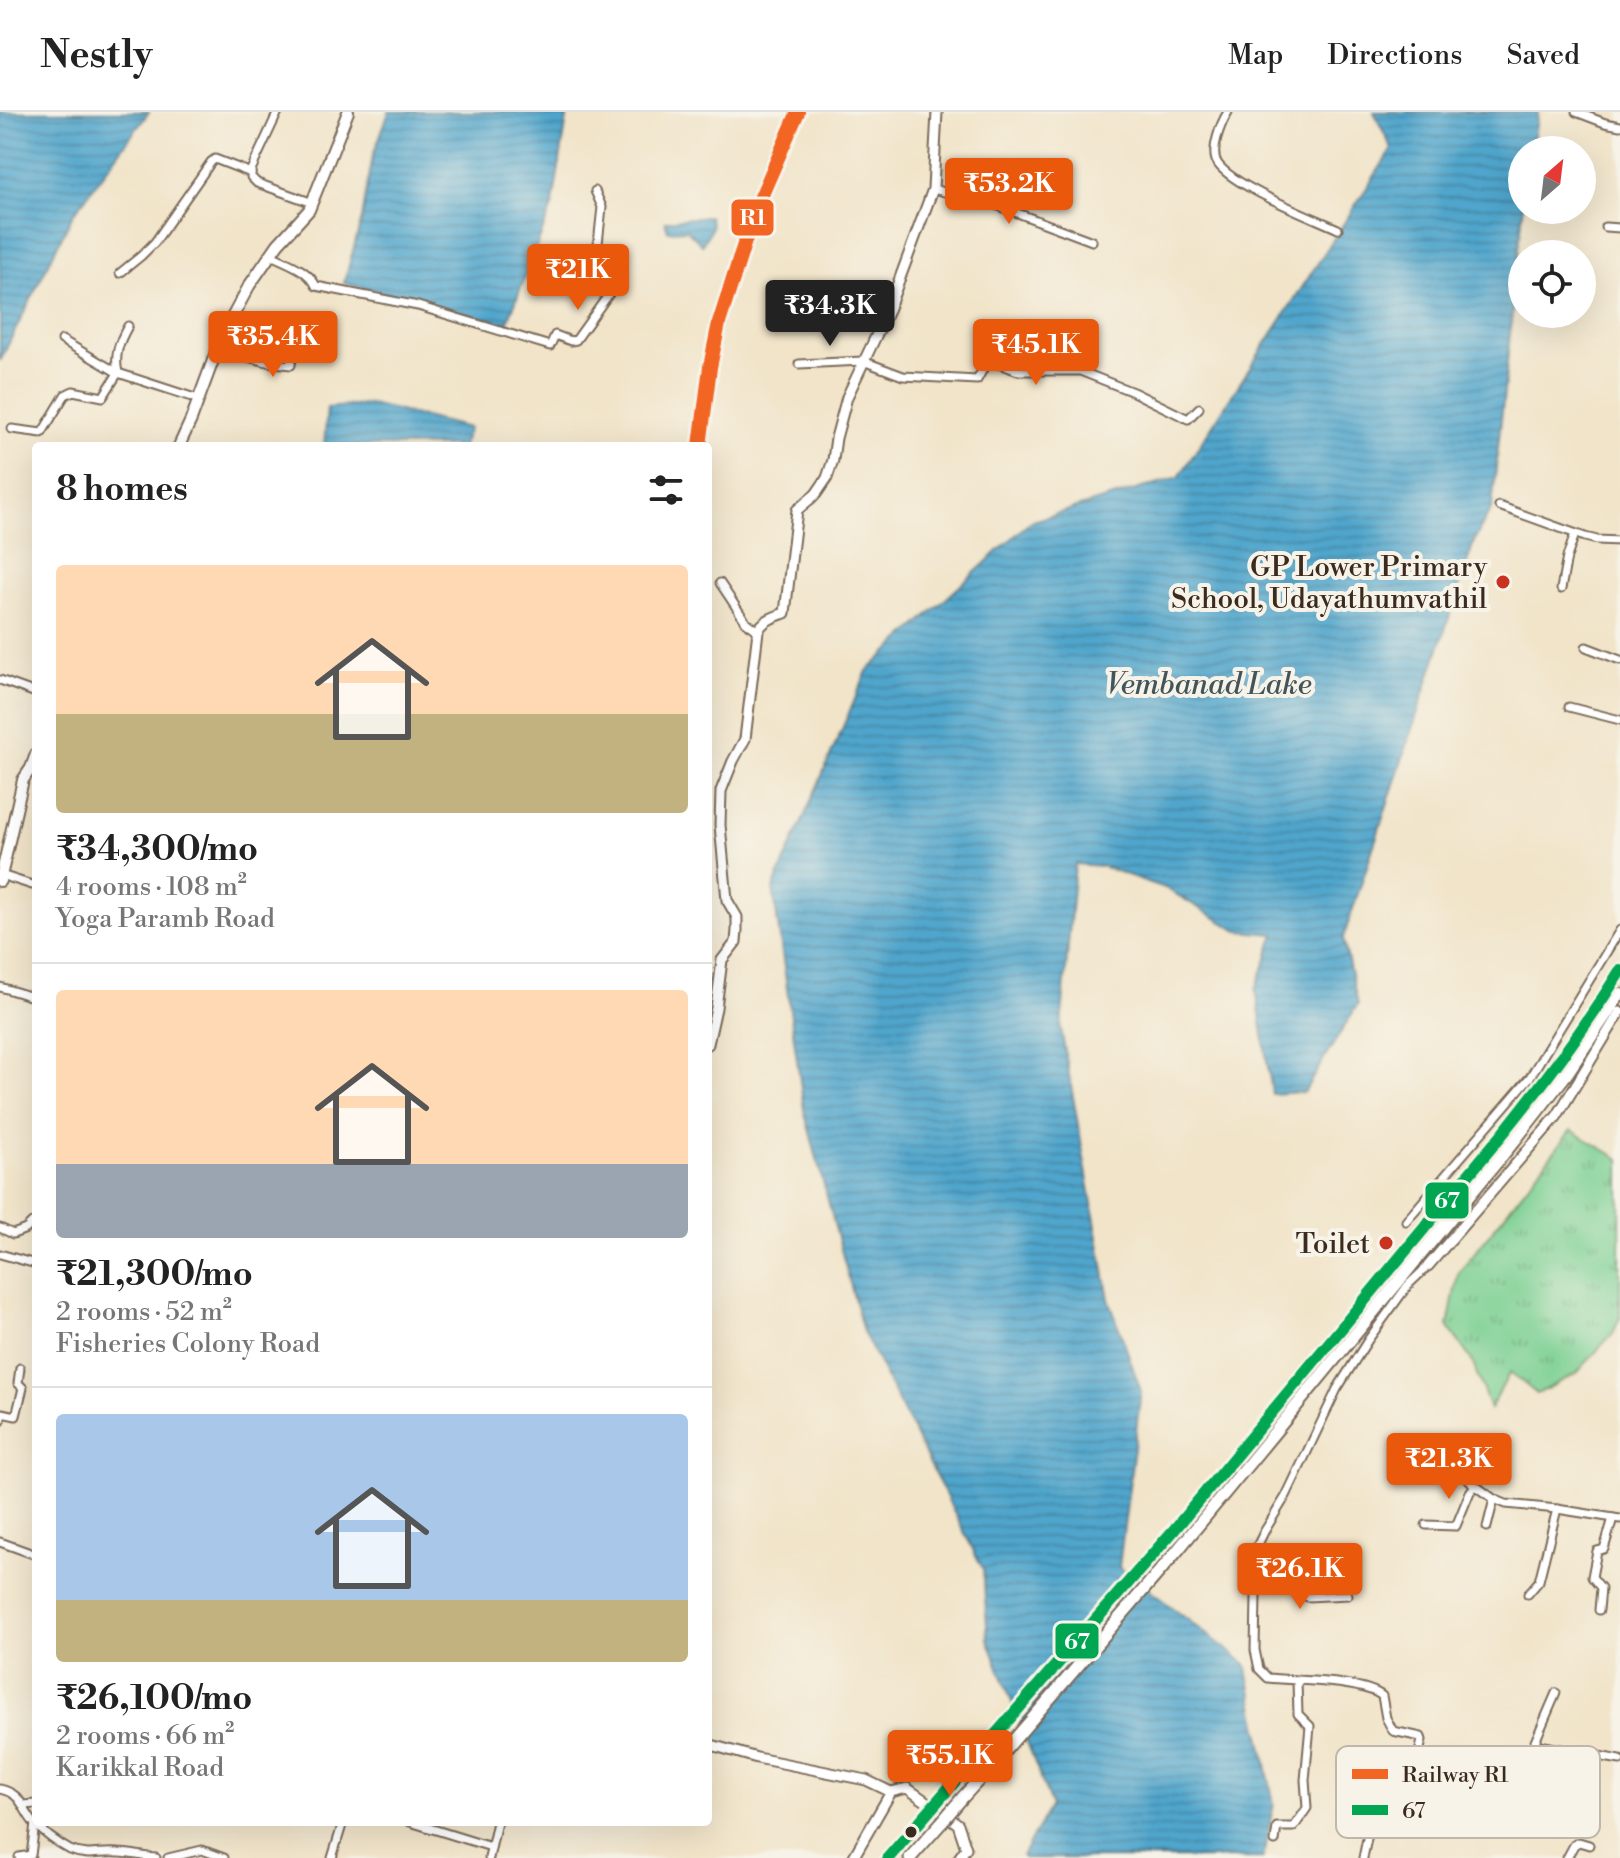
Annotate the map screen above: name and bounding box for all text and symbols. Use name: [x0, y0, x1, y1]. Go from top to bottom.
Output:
text: Nestly: [40, 32, 153, 79]
text: Map: [1228, 38, 1283, 73]
text: Directions: [1327, 38, 1462, 73]
text: Saved: [1506, 38, 1580, 73]
north arrow: [1508, 136, 1596, 224]
map controls: [1508, 136, 1596, 328]
pin: ₹53.2K: [944, 158, 1074, 226]
text: ₹53.2K: [963, 168, 1055, 200]
line badge: R1: [730, 198, 775, 237]
text: R1: [740, 205, 767, 232]
button: locate: [1508, 240, 1596, 328]
pin: ₹21K: [531, 244, 625, 312]
text: ₹21K: [545, 254, 611, 286]
pin: ₹34.3K: [765, 280, 895, 348]
text: ₹34.3K: [783, 290, 877, 322]
pin: ₹35.4K: [208, 311, 338, 379]
pin: ₹45.1K: [971, 319, 1101, 387]
text: ₹35.4K: [226, 321, 320, 353]
text: ₹45.1K: [991, 329, 1081, 361]
icon: filters: [644, 468, 688, 512]
text: 8 homes: [56, 469, 188, 511]
place label: GP Lower Primary School, Udayathumvathil: [1171, 550, 1487, 617]
marker: GP Lower Primary School, Udayathumvathil: [1494, 573, 1512, 591]
icon: home: [300, 617, 444, 761]
water label: Vembanad Lake: [1106, 666, 1312, 704]
text: ₹34,300/mo: [56, 829, 258, 871]
text: 4 rooms · 108 m²: [56, 871, 247, 903]
text: Yoga Paramb Road: [56, 903, 275, 935]
icon: home: [300, 1042, 444, 1186]
line badge: 67: [1424, 1181, 1470, 1220]
text: 67: [1434, 1188, 1460, 1215]
place label: Toilet: [1296, 1227, 1370, 1262]
marker: Toilet: [1377, 1234, 1395, 1252]
text: ₹21,300/mo: [56, 1254, 253, 1296]
text: 2 rooms · 52 m²: [56, 1296, 232, 1328]
text: Fisheries Colony Road: [56, 1328, 320, 1360]
pin: ₹21.3K: [1384, 1433, 1514, 1501]
text: ₹21.3K: [1405, 1443, 1493, 1475]
icon: home: [300, 1466, 444, 1610]
pin: ₹26.1K: [1235, 1543, 1365, 1611]
text: ₹26.1K: [1255, 1553, 1345, 1585]
line badge: 67: [1054, 1622, 1100, 1660]
text: 67: [1064, 1629, 1090, 1656]
text: ₹26,100/mo: [56, 1678, 252, 1720]
text: 2 rooms · 66 m²: [56, 1720, 234, 1752]
pin: ₹55.1K: [885, 1730, 1015, 1798]
text: ₹55.1K: [906, 1740, 994, 1772]
legend: [1336, 1746, 1600, 1838]
text: Karikkal Road: [56, 1752, 224, 1784]
text: Railway R1: [1402, 1762, 1509, 1789]
text: 67: [1402, 1798, 1425, 1825]
unlabelled marker: [903, 1824, 919, 1840]

